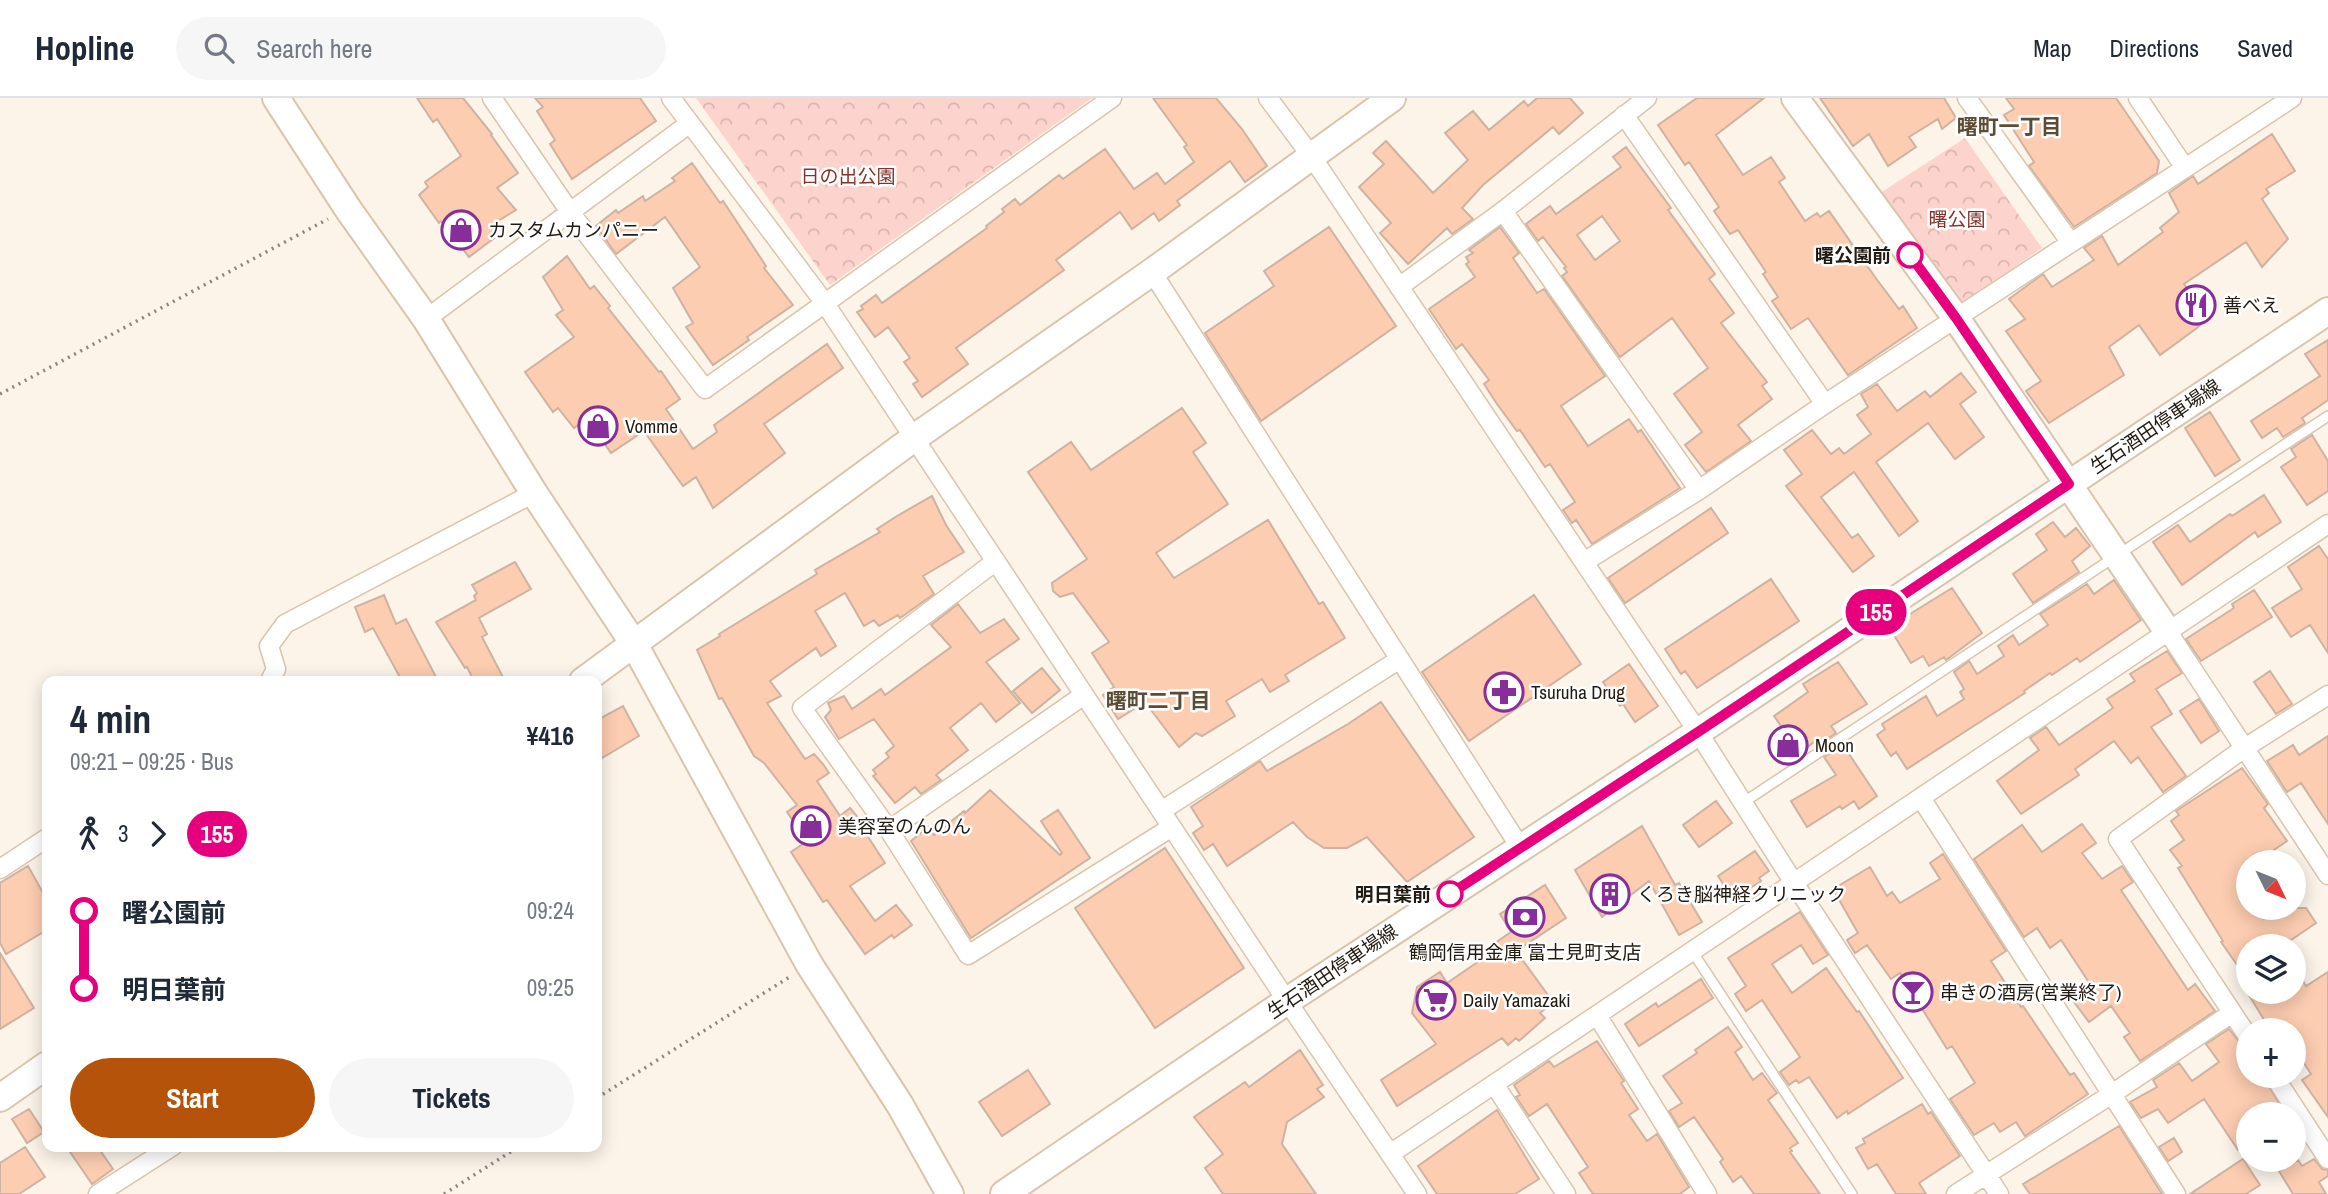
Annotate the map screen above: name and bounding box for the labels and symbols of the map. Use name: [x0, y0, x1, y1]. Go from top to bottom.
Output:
district label: 曙町一丁目: [1957, 112, 2062, 141]
park label: 日の出公園: [800, 163, 896, 189]
park label: 曙公園: [1928, 206, 1986, 232]
shop icon: カスタムカンパニー: [440, 209, 482, 251]
place label: カスタムカンパニー: [488, 217, 659, 243]
place label: 曙公園前: [1815, 242, 1891, 268]
marker: 曙公園前: [1897, 242, 1923, 268]
restaurant icon: 善べえ: [2175, 284, 2217, 326]
place label: 善べえ: [2223, 292, 2280, 318]
street label: 生石酒田停車場線: [2085, 373, 2225, 479]
shop icon: Vomme: [577, 405, 619, 447]
place label: Vomme: [625, 413, 678, 439]
line badge: 155: [1836, 589, 1916, 635]
pharmacy icon: Tsuruha Drug: [1483, 671, 1525, 713]
place label: Tsuruha Drug: [1531, 679, 1625, 705]
district label: 曙町二丁目: [1106, 686, 1211, 715]
shop icon: Moon: [1767, 724, 1809, 766]
place label: Moon: [1815, 732, 1854, 758]
shop icon: 美容室のんのん: [790, 805, 832, 847]
place label: 美容室のんのん: [838, 813, 971, 839]
north arrow: [2236, 850, 2306, 920]
building icon: くろき脳神経クリニック: [1589, 873, 1631, 915]
place label: 明日葉前: [1355, 881, 1431, 907]
marker: 明日葉前: [1437, 881, 1463, 907]
place label: くろき脳神経クリニック: [1637, 881, 1846, 907]
bank icon: 鶴岡信用金庫 富士見町支店: [1504, 896, 1546, 938]
street label: 生石酒田停車場線: [1262, 918, 1402, 1024]
place label: 鶴岡信用金庫 富士見町支店: [1409, 939, 1641, 965]
bar icon: 串きの酒房(営業終了): [1892, 971, 1934, 1013]
supermarket icon: Daily Yamazaki: [1415, 979, 1457, 1021]
place label: 串きの酒房(営業終了): [1940, 979, 2121, 1005]
place label: Daily Yamazaki: [1463, 987, 1571, 1013]

